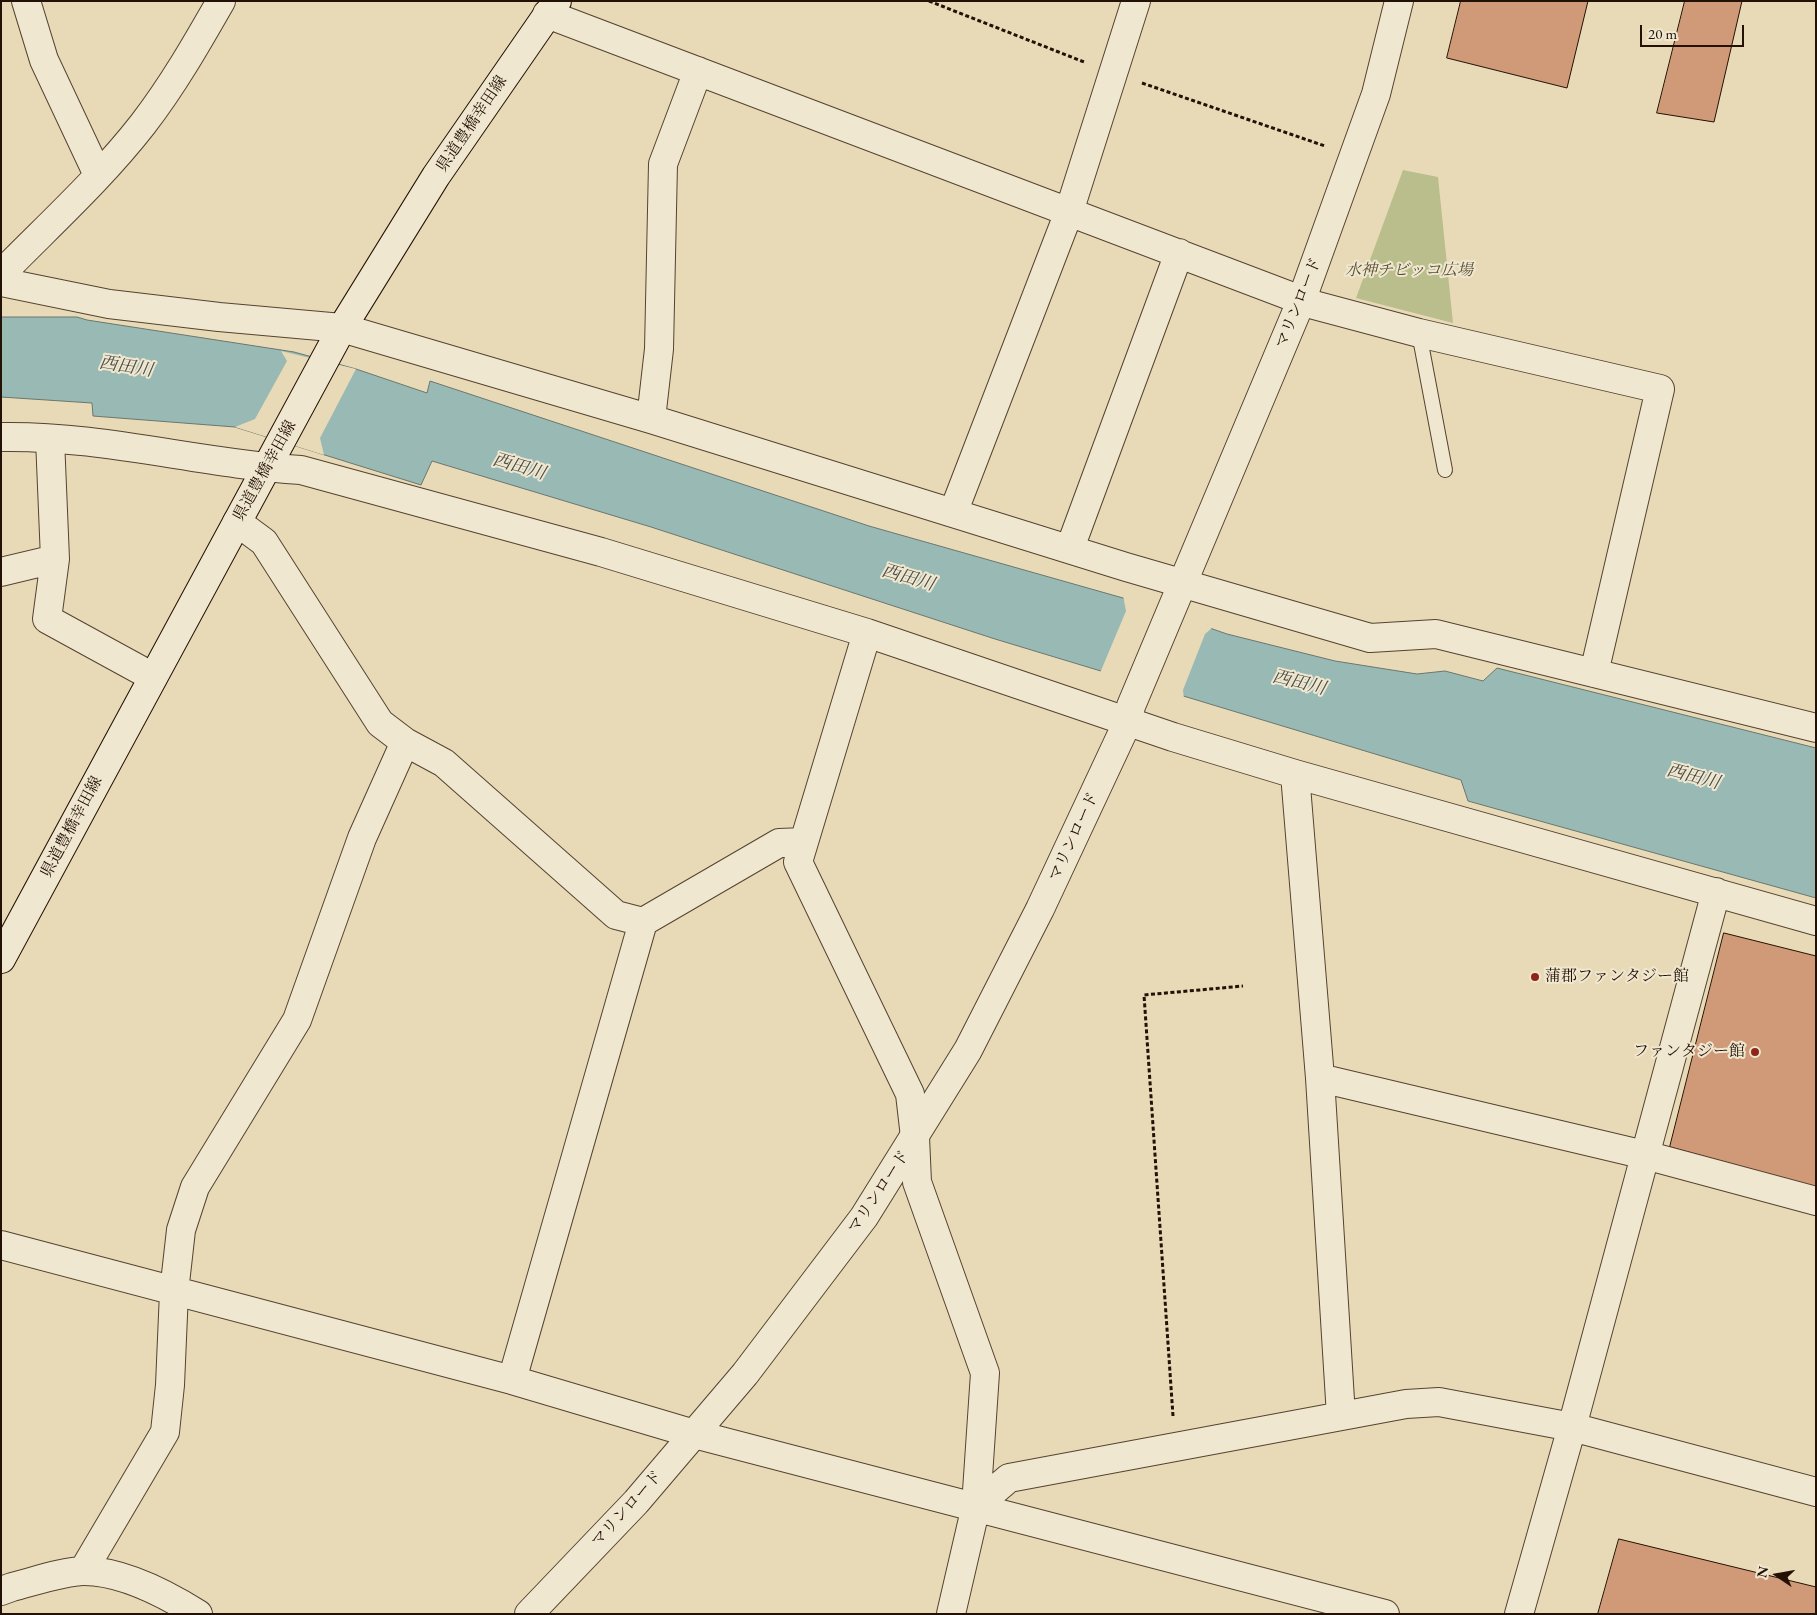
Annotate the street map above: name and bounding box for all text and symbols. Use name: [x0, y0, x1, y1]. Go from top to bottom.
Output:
scale bar: [1642, 15, 1746, 47]
text: 20 m: [1648, 24, 1677, 43]
street label: 県道豊橋幸田線: [433, 72, 511, 176]
street label: マリンロード: [1272, 255, 1326, 351]
park label: 水神チビッコ広場: [1345, 261, 1473, 281]
water label: 西田川: [98, 352, 154, 382]
street label: 県道豊橋幸田線: [229, 417, 301, 525]
water label: 西田川: [490, 449, 548, 485]
water label: 西田川: [879, 560, 937, 596]
water label: 西田川: [1270, 666, 1328, 700]
water label: 西田川: [1664, 760, 1722, 794]
street label: 県道豊橋幸田線: [37, 773, 107, 881]
street label: マリンロード: [1045, 789, 1103, 885]
place label: 蒲郡ファンタジー館: [1545, 967, 1689, 987]
marker: 蒲郡ファンタジー館: [1529, 971, 1541, 983]
place label: ファンタジー館: [1633, 1042, 1745, 1062]
marker: ファンタジー館: [1749, 1046, 1761, 1058]
street label: マリンロード: [844, 1147, 914, 1237]
street label: マリンロード: [588, 1467, 666, 1551]
north arrow: [1752, 1550, 1802, 1600]
text: N: [1752, 1564, 1772, 1579]

